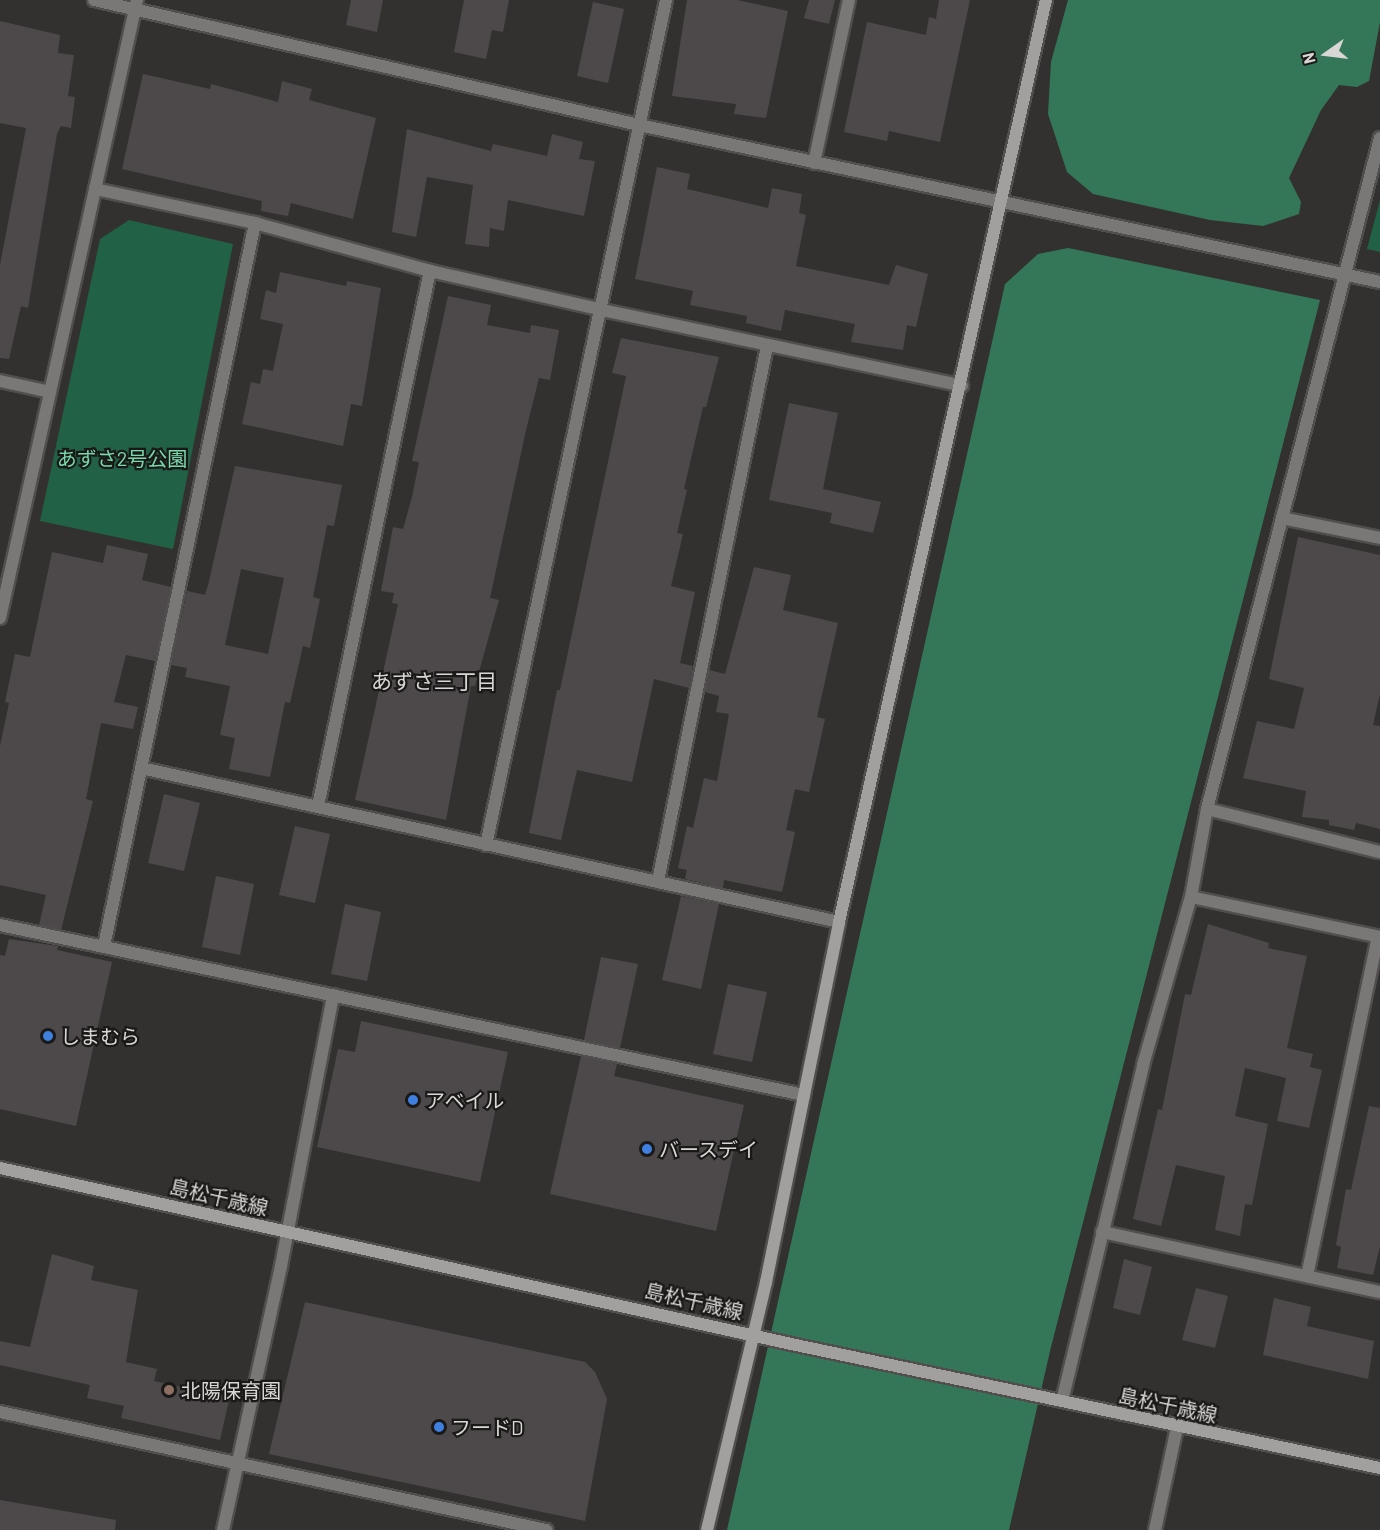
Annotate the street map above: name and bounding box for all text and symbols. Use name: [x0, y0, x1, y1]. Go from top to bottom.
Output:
north arrow: [1296, 24, 1356, 84]
text: N: [1298, 51, 1319, 66]
park label: あずさ2号公園: [57, 446, 187, 470]
district label: あずさ三丁目: [371, 668, 497, 694]
place label: しまむら: [60, 1024, 140, 1048]
marker: しまむら: [41, 1029, 55, 1043]
place label: アベイル: [425, 1088, 505, 1112]
marker: アベイル: [406, 1093, 420, 1107]
place label: バースデイ: [659, 1137, 759, 1161]
marker: バースデイ: [640, 1142, 654, 1156]
street label: 島松千歳線: [168, 1174, 270, 1220]
street label: 島松千歳線: [643, 1278, 745, 1324]
place label: 北陽保育園: [181, 1378, 281, 1402]
marker: 北陽保育園: [162, 1383, 176, 1397]
street label: 島松千歳線: [1117, 1383, 1219, 1427]
place label: フードD: [451, 1415, 523, 1439]
marker: フードD: [432, 1420, 446, 1434]

